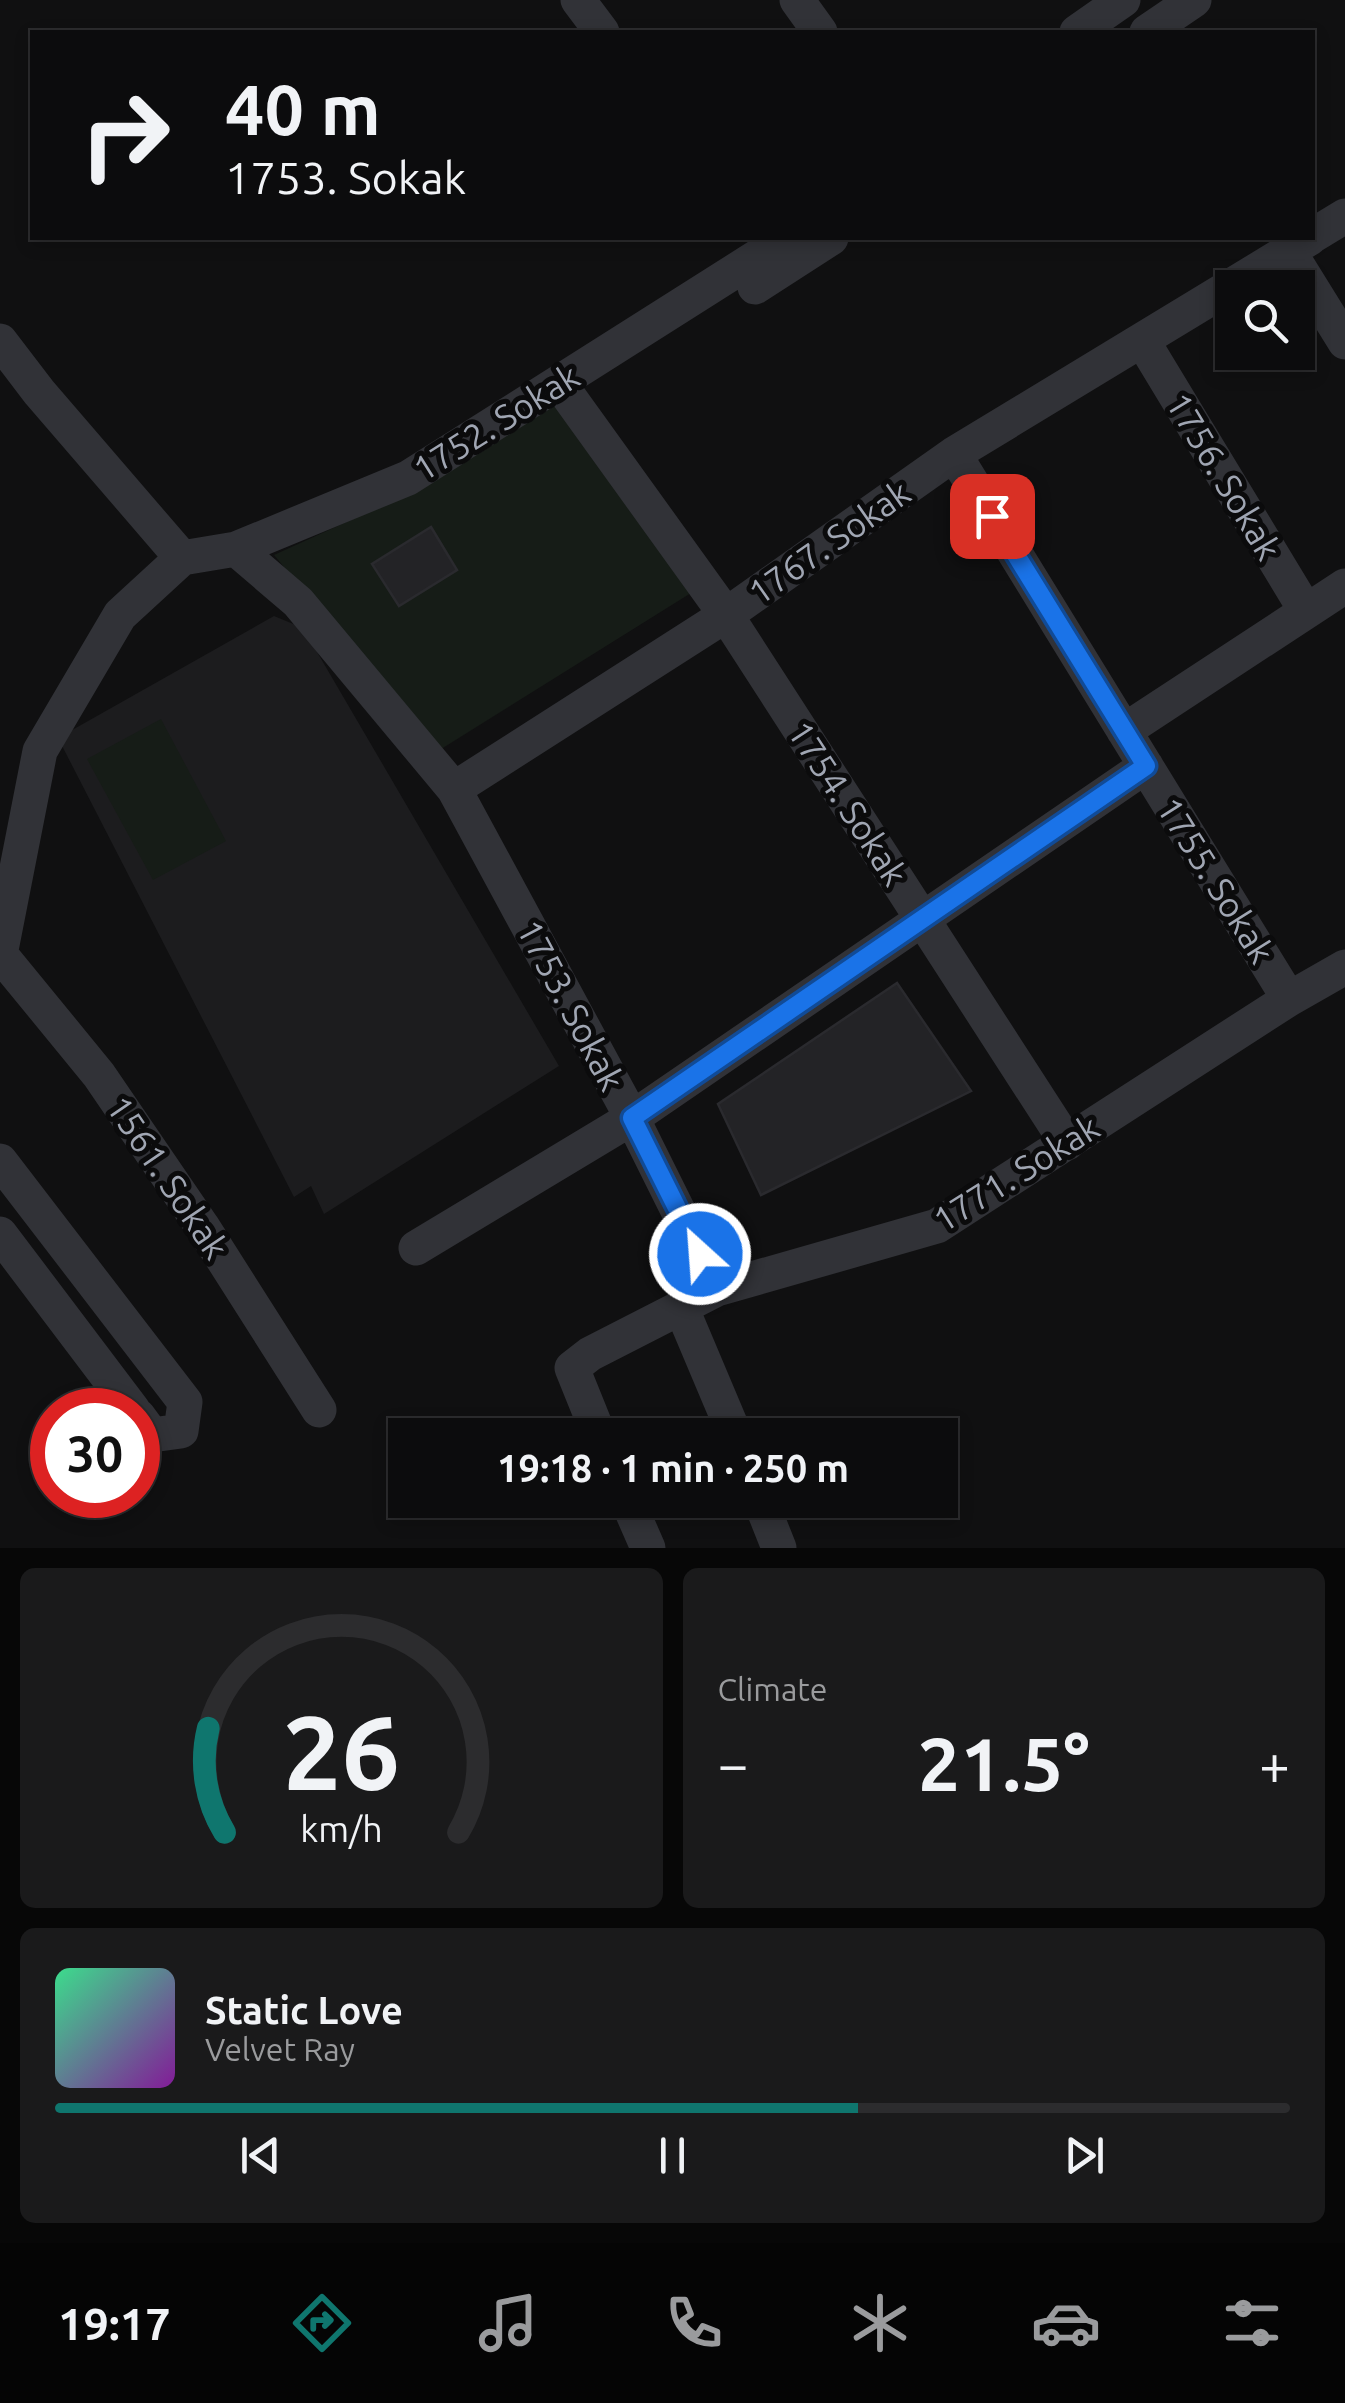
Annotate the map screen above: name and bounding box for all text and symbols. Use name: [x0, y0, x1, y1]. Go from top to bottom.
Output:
icon: right: [60, 70, 190, 200]
text: 40 m: [225, 70, 381, 148]
text: 1753. Sokak: [225, 152, 466, 203]
map controls: [1215, 270, 1315, 370]
button: search: [1215, 270, 1315, 370]
street label: 1752. Sokak: [406, 355, 586, 489]
street label: 1756. Sokak: [1159, 385, 1290, 567]
street label: 1767. Sokak: [741, 472, 918, 612]
pin: [950, 474, 1035, 559]
icon: arrive: [965, 489, 1020, 544]
street label: 1754. Sokak: [780, 713, 916, 893]
street label: 1755. Sokak: [1149, 790, 1283, 970]
street label: 1753. Sokak: [509, 913, 633, 1098]
street label: 1561. Sokak: [99, 1088, 237, 1266]
street label: 1771. Sokak: [926, 1106, 1106, 1240]
position arrow: [648, 1202, 752, 1306]
speed limit sign: 30: [30, 1388, 160, 1518]
text: 19:18 · 1 min · 250 m: [497, 1447, 849, 1489]
text: Climate: [718, 1671, 828, 1707]
text: 26: [283, 1693, 400, 1810]
text: 21.5°: [918, 1721, 1090, 1805]
text: −: [718, 1733, 749, 1794]
text: +: [1259, 1733, 1290, 1794]
text: km/h: [300, 1809, 383, 1849]
text: Static Love: [205, 1989, 403, 2031]
text: Velvet Ray: [205, 2031, 355, 2067]
icon: previous: [233, 2128, 288, 2183]
icon: pause: [645, 2128, 700, 2183]
icon: next: [1057, 2128, 1112, 2183]
icon: directions: [287, 2288, 357, 2358]
icon: music: [473, 2288, 543, 2358]
icon: phone: [659, 2288, 729, 2358]
icon: climate: [845, 2288, 915, 2358]
icon: car: [1031, 2288, 1101, 2358]
icon: filters: [1217, 2288, 1287, 2358]
text: 19:17: [58, 2298, 171, 2349]

